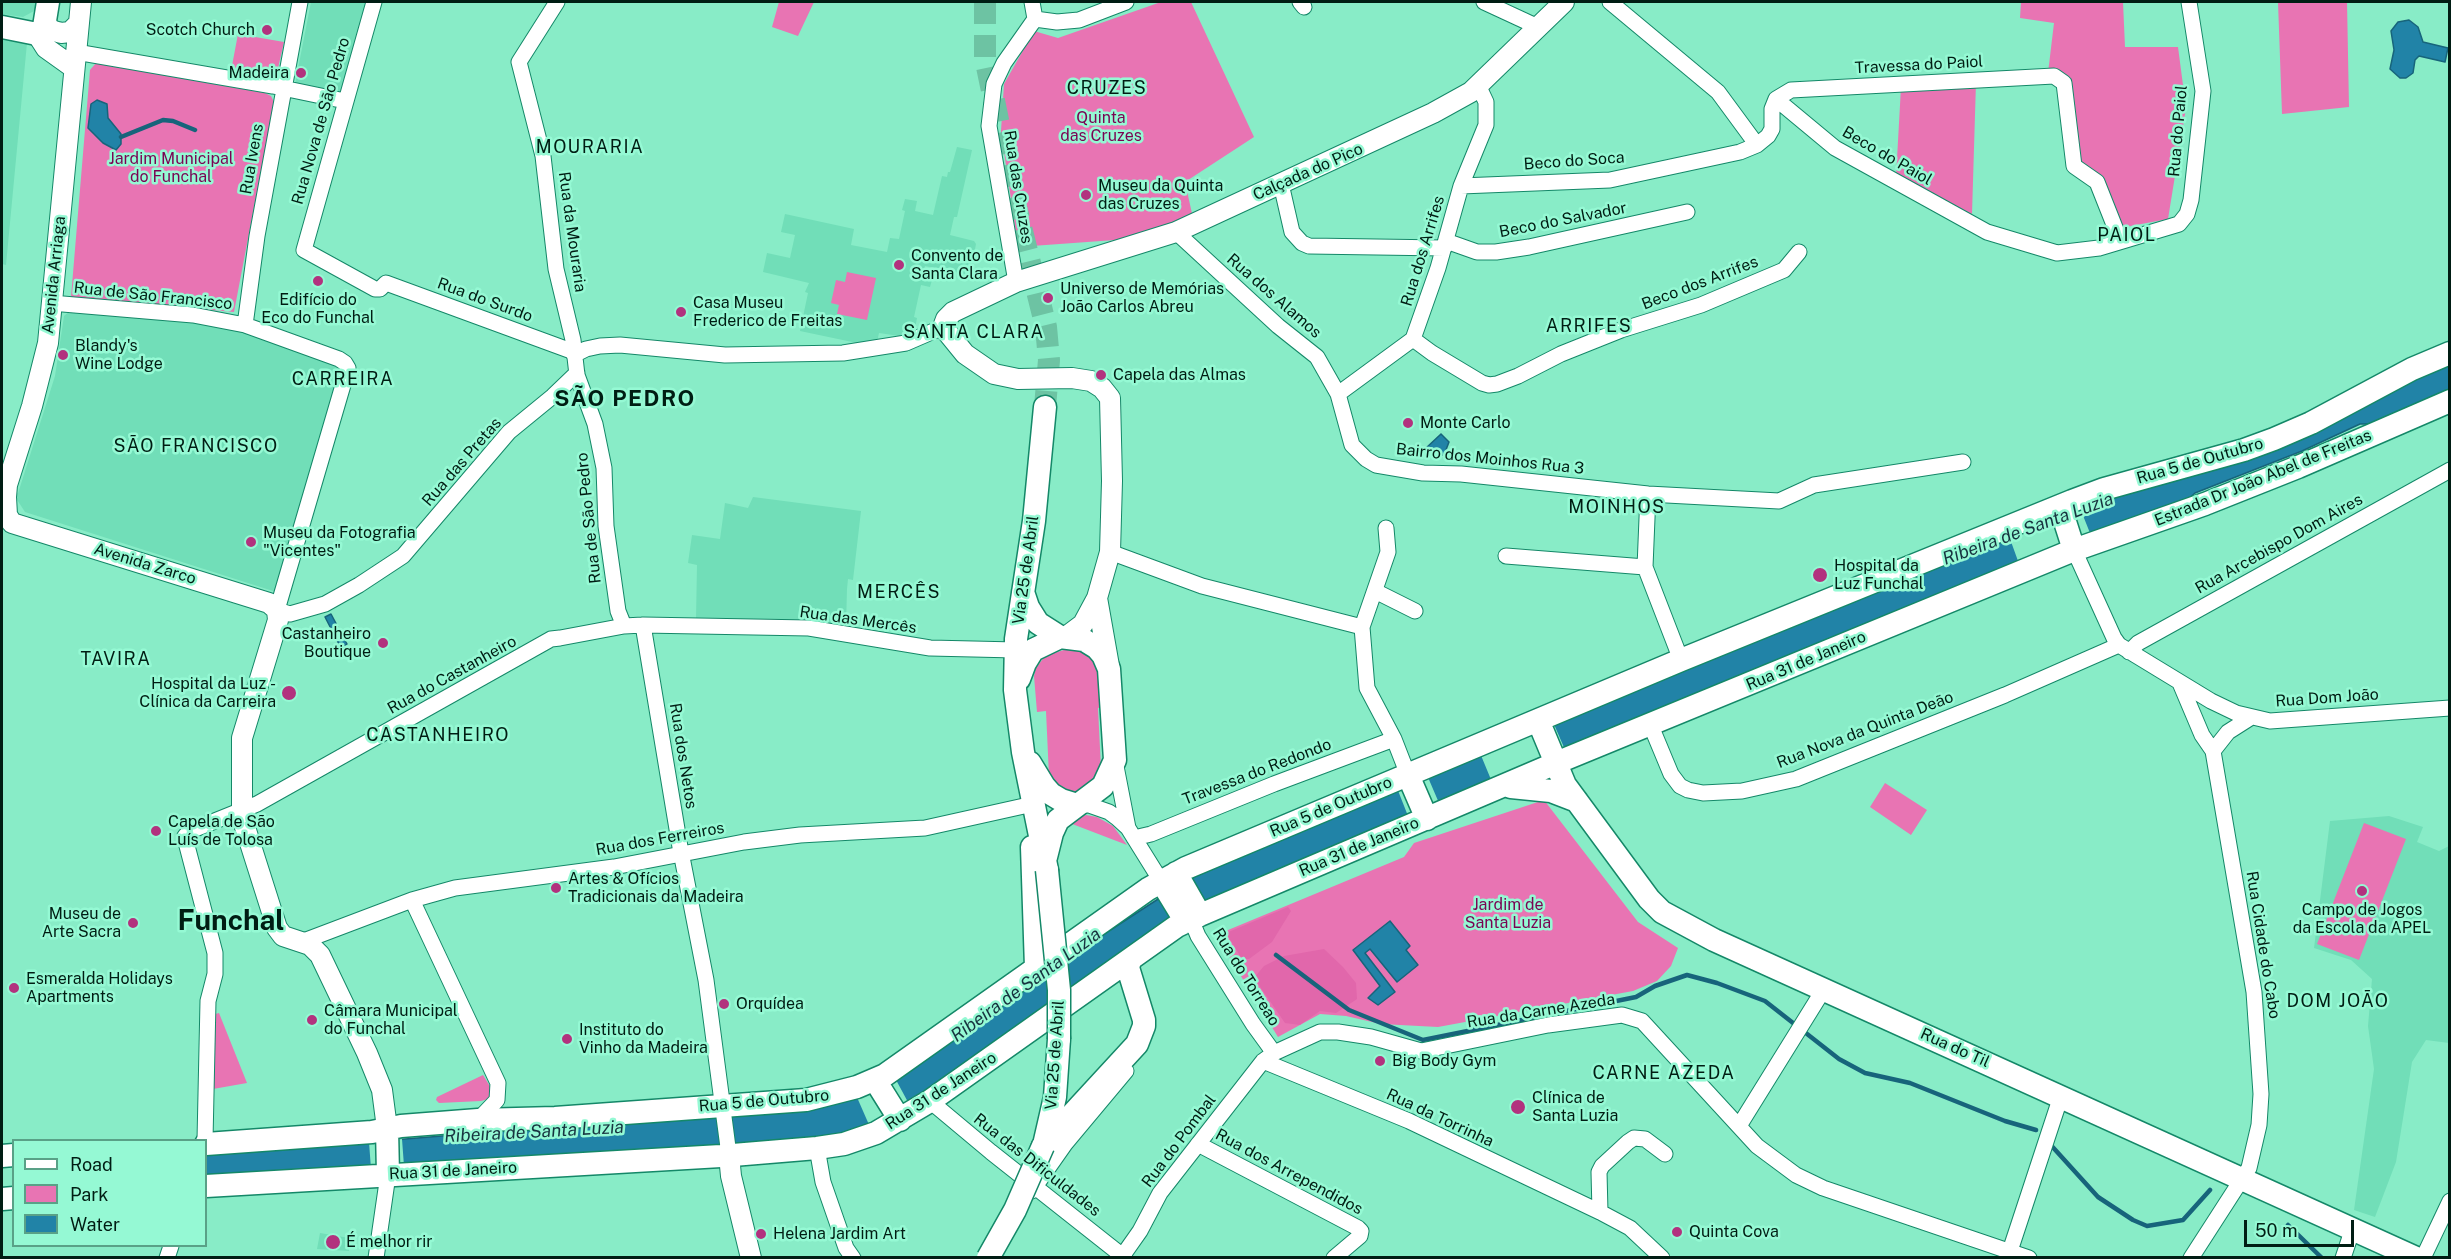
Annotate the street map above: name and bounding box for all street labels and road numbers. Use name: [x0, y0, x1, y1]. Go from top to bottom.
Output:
street label: Rua Nova de São Pedro: [288, 35, 354, 207]
street label: Travessa do Paiol: [1854, 52, 1984, 78]
street label: Rua do Paiol: [2164, 84, 2192, 178]
street label: Rua Ivens: [236, 122, 268, 196]
street label: Beco do Paiol: [1839, 123, 1935, 189]
street label: Rua das Cruzes: [1000, 129, 1036, 245]
street label: Calçada do Pico: [1250, 139, 1366, 205]
street label: Beco do Soca: [1523, 148, 1625, 174]
street label: Rua da Mouraria: [554, 171, 590, 293]
street label: Rua dos Arrifes: [1397, 193, 1449, 309]
street label: Beco do Salvador: [1498, 198, 1628, 242]
street label: Avenida Arriaga: [38, 215, 70, 335]
street label: Rua dos Alamos: [1223, 250, 1325, 342]
street label: Beco dos Arrifes: [1639, 252, 1761, 314]
street label: Rua do Surdo: [435, 274, 535, 326]
street label: Rua de São Francisco: [73, 278, 233, 314]
street label: Rua das Pretas: [418, 414, 506, 510]
street label: Estrada Dr João Abel de Freitas: [2152, 426, 2374, 530]
street label: Rua 5 de Outubro: [2135, 434, 2265, 488]
street label: Bairro dos Moinhos Rua 3: [1395, 440, 1585, 478]
street label: Rua de São Pedro: [573, 452, 605, 584]
street label: Rua Arcebispo Dom Aires: [2192, 490, 2366, 598]
street label: Via 25 de Abril: [1009, 514, 1043, 626]
street label: Avenida Zarco: [92, 539, 198, 589]
street label: Rua das Mercês: [798, 602, 918, 638]
street label: Rua 31 de Janeiro: [1743, 627, 1869, 695]
street label: Rua do Castanheiro: [384, 632, 520, 718]
street label: Rua Dom João: [2275, 685, 2379, 711]
street label: Rua Nova da Quinta Deão: [1774, 687, 1956, 773]
street label: Rua dos Netos: [665, 702, 701, 810]
street label: Travessa do Redondo: [1180, 735, 1334, 809]
street label: Rua 5 de Outubro: [1267, 773, 1395, 841]
street label: Rua 31 de Janeiro: [1296, 813, 1422, 881]
street label: Rua dos Ferreiros: [594, 818, 726, 860]
street label: Rua Cidade do Cabo: [2242, 870, 2284, 1020]
street label: Rua do Torreao: [1208, 924, 1284, 1030]
street label: Rua da Carne Azeda: [1466, 990, 1616, 1032]
street label: Via 25 de Abril: [1042, 1000, 1068, 1110]
street label: Rua do Til: [1917, 1024, 1993, 1072]
street label: Rua 31 de Janeiro: [882, 1048, 1000, 1134]
street label: Rua da Torrinha: [1383, 1085, 1497, 1151]
street label: Rua 5 de Outubro: [698, 1086, 830, 1116]
street label: Rua do Pombal: [1138, 1091, 1220, 1191]
street label: Rua das Dificuldades: [970, 1109, 1104, 1221]
street label: Rua dos Arrependidos: [1212, 1125, 1366, 1219]
street label: Rua 31 de Janeiro: [388, 1158, 518, 1184]

